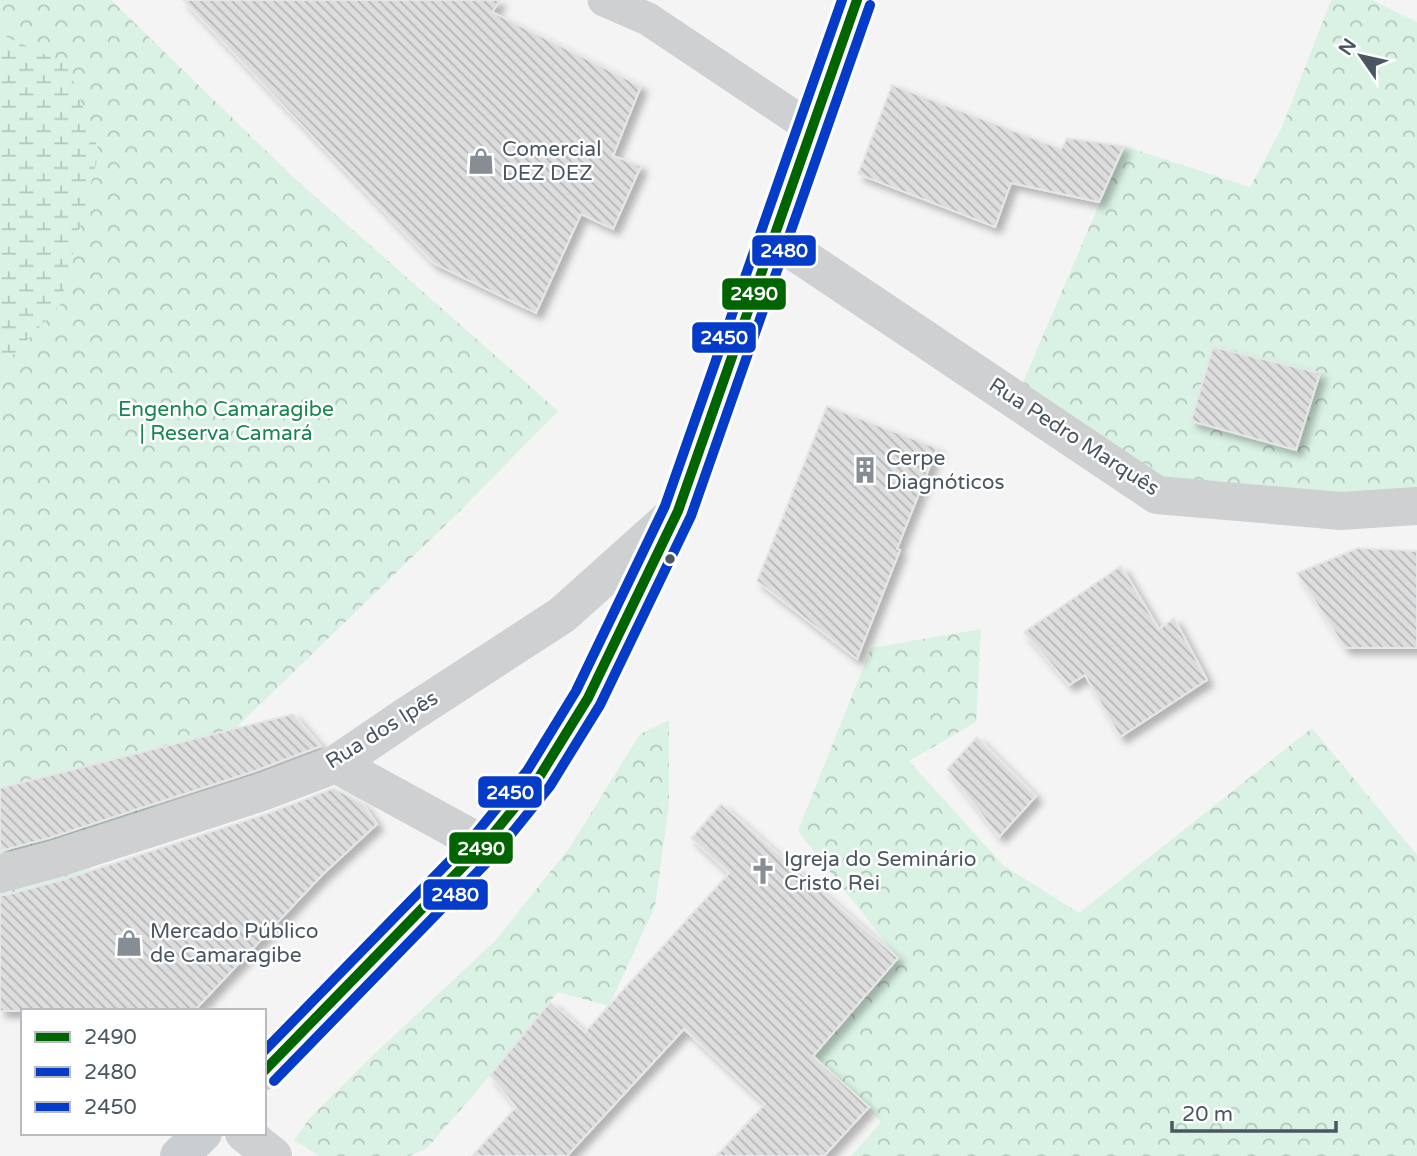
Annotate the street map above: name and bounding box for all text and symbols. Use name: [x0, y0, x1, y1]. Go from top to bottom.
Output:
north arrow: [1326, 21, 1396, 91]
text: N: [1334, 35, 1361, 60]
place label: Comercial DEZ DEZ: [502, 137, 601, 186]
shop icon: Comercial DEZ DEZ: [466, 146, 496, 176]
line badge: 2480: [751, 234, 817, 267]
text: 2480: [760, 240, 808, 262]
line badge: 2490: [721, 277, 787, 311]
text: 2490: [730, 283, 778, 305]
line badge: 2450: [691, 321, 757, 354]
text: 2450: [700, 327, 748, 349]
street label: Rua Pedro Marquês: [984, 373, 1164, 501]
park label: Engenho Camaragibe | Reserva Camará: [118, 397, 334, 446]
place label: Cerpe Diagnóticos: [886, 446, 1005, 495]
building icon: Cerpe Diagnóticos: [850, 455, 880, 485]
unlabelled marker: [663, 552, 677, 566]
street label: Rua dos Ipês: [321, 686, 443, 774]
line badge: 2450: [477, 775, 543, 809]
text: 2450: [486, 782, 534, 804]
line badge: 2490: [448, 831, 514, 865]
text: 2490: [457, 838, 505, 860]
place label: Igreja do Seminário Cristo Rei: [784, 847, 977, 896]
church icon: Igreja do Seminário Cristo Rei: [748, 856, 778, 886]
line badge: 2480: [422, 878, 489, 911]
text: 2480: [431, 884, 479, 906]
place label: Mercado Público de Camaragibe: [150, 919, 318, 968]
shop icon: Mercado Público de Camaragibe: [114, 928, 144, 958]
legend: [21, 1009, 266, 1135]
text: 2490: [84, 1025, 137, 1050]
text: 2480: [84, 1060, 137, 1085]
scale bar: [1172, 1090, 1336, 1134]
text: 2450: [84, 1095, 137, 1120]
text: 20 m: [1182, 1102, 1233, 1127]

